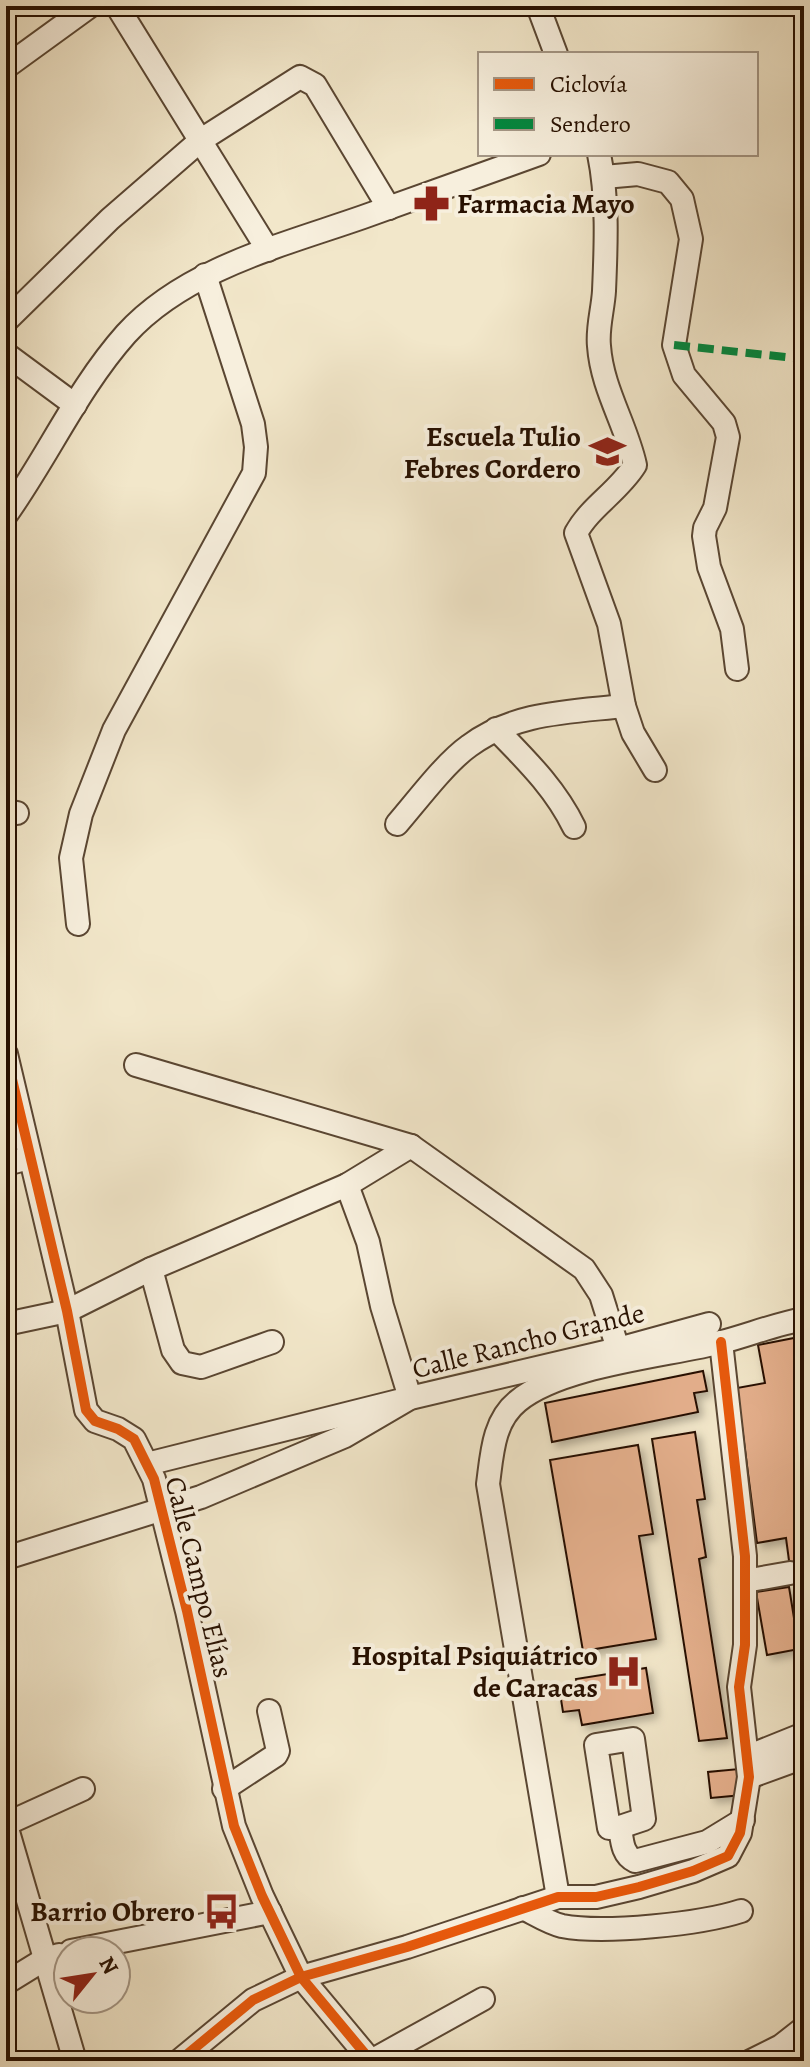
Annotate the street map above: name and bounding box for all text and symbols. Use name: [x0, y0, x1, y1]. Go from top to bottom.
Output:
legend: [478, 52, 758, 156]
text: Ciclovía: [550, 68, 628, 100]
text: Sendero: [550, 108, 631, 140]
pharmacy icon: Farmacia Mayo: [412, 184, 450, 222]
place label: Farmacia Mayo: [457, 185, 635, 223]
place label: Escuela Tulio Febres Cordero: [404, 418, 581, 488]
school or university icon: Escuela Tulio Febres Cordero: [588, 433, 626, 471]
street label: Calle Rancho Grande: [408, 1294, 648, 1388]
street label: Calle Campo Elías: [156, 1473, 242, 1682]
place label: Hospital Psiquiátrico de Caracas: [351, 1637, 598, 1707]
hospital icon: Hospital Psiquiátrico de Caracas: [605, 1652, 643, 1690]
bus stop icon: Barrio Obrero: [202, 1892, 240, 1930]
place label: Barrio Obrero: [30, 1893, 195, 1931]
north arrow: [52, 1935, 132, 2015]
text: N: [91, 1951, 125, 1980]

